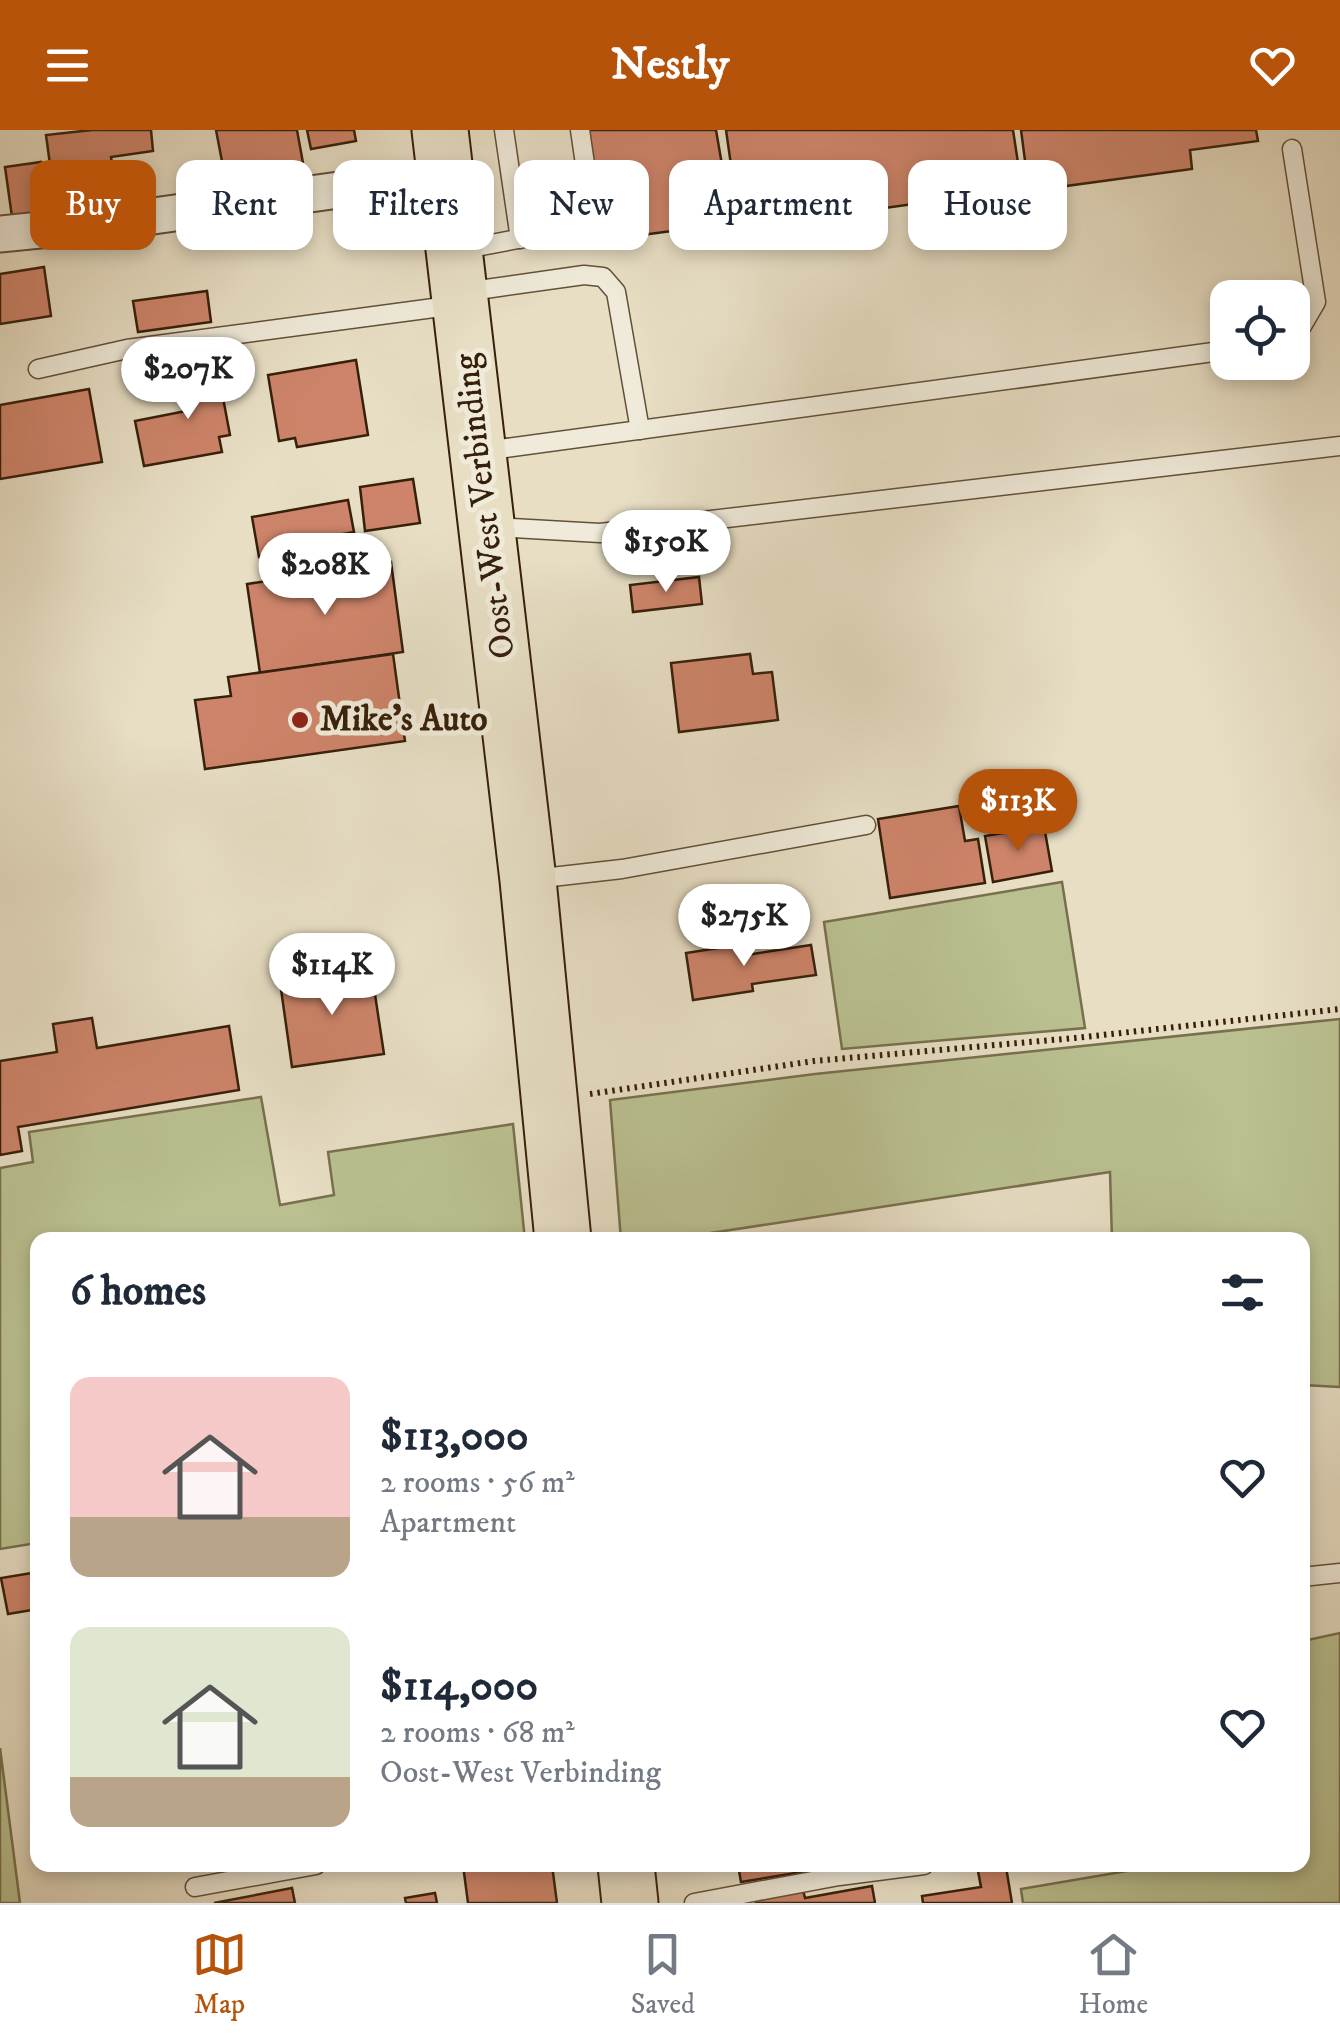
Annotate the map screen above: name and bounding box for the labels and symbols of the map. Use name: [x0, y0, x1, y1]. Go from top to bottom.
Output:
pin: $207K: [118, 337, 258, 422]
street label: Oost-West Verbinding: [444, 350, 526, 661]
pin: $150K: [596, 510, 736, 595]
pin: $208K: [255, 533, 395, 618]
place label: Mike's Auto: [320, 698, 488, 742]
marker: Mike's Auto: [289, 709, 311, 731]
pin: $113K: [948, 769, 1088, 854]
pin: $275K: [674, 884, 814, 969]
pin: $114K: [262, 933, 402, 1018]

